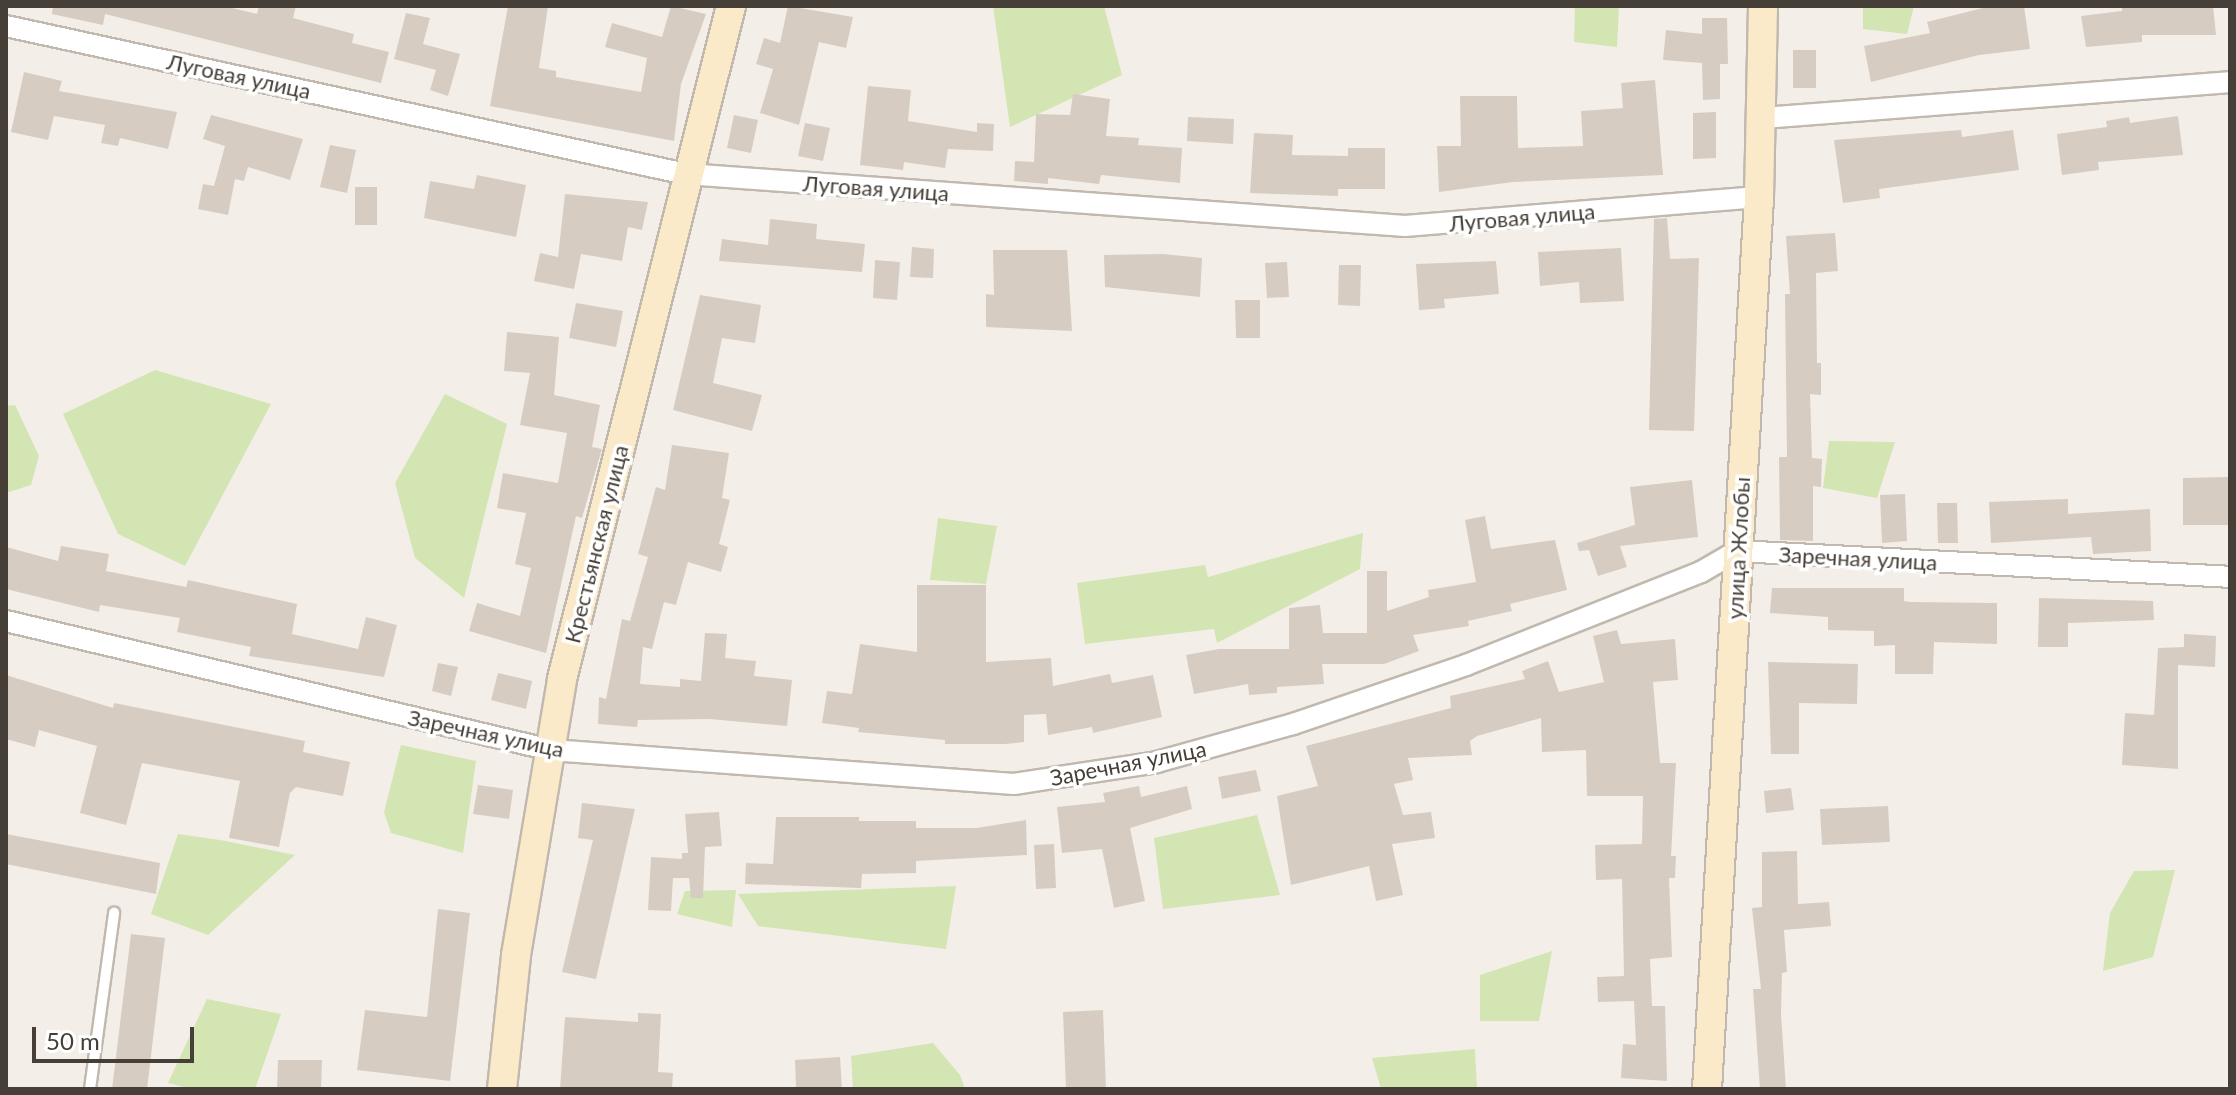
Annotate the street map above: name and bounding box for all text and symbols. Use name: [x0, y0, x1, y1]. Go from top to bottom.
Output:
street label: Луговая улица: [165, 48, 313, 104]
street label: Луговая улица: [802, 170, 950, 206]
street label: Луговая улица: [1448, 197, 1596, 237]
street label: Крестьянская улица: [559, 442, 633, 646]
street label: улица Жлобы: [1721, 476, 1755, 620]
street label: Заречная улица: [1778, 541, 1938, 575]
street label: Заречная улица: [406, 704, 566, 762]
street label: Заречная улица: [1048, 735, 1208, 791]
scale bar: [36, 1011, 198, 1061]
text: 50 m: [46, 1026, 100, 1055]

